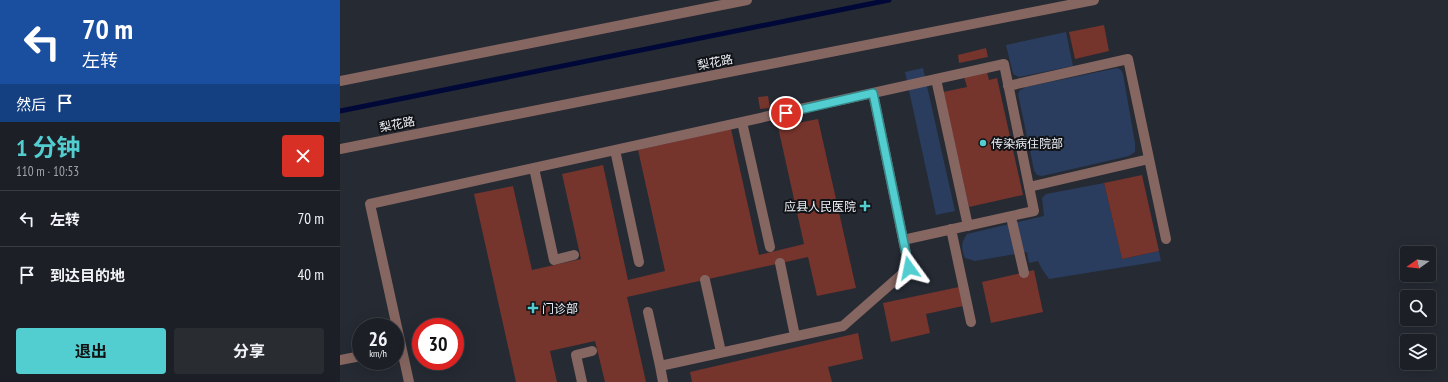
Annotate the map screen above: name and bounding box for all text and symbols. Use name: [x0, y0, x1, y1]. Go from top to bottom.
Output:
text: 70 m: [82, 10, 133, 47]
icon: left: [16, 16, 68, 68]
text: 左转: [82, 49, 118, 72]
street label: 梨花路: [696, 51, 734, 73]
icon: arrive: [54, 92, 76, 114]
text: 然后: [16, 95, 46, 114]
pin: [769, 96, 803, 130]
icon: arrive: [775, 102, 797, 124]
street label: 梨花路: [378, 113, 416, 135]
text: 1 分钟: [16, 132, 80, 163]
button: close: [282, 135, 324, 177]
place label: 传染病住院部: [991, 136, 1063, 151]
marker: 传染病住院部: [978, 138, 988, 148]
text: 110 m · 10:53: [16, 163, 79, 180]
place label: 应县人民医院: [784, 199, 856, 214]
marker: 应县人民医院: [859, 200, 871, 212]
icon: left: [16, 208, 38, 230]
text: 70 m: [298, 209, 324, 228]
text: 左转: [50, 210, 80, 229]
north arrow: [1400, 246, 1436, 282]
map controls: [1400, 246, 1436, 370]
position arrow: [888, 247, 930, 289]
icon: arrive: [16, 264, 38, 286]
text: 40 m: [298, 265, 324, 284]
text: 到达目的地: [50, 266, 125, 285]
button: search: [1400, 290, 1436, 326]
place label: 门诊部: [542, 301, 578, 316]
marker: 门诊部: [527, 302, 539, 314]
speed limit sign: 30: [412, 318, 464, 370]
text: 26: [368, 326, 388, 352]
button: 退出: [16, 328, 166, 374]
button: 分享: [174, 328, 324, 374]
button: layers: [1400, 334, 1436, 370]
text: km/h: [369, 347, 387, 360]

